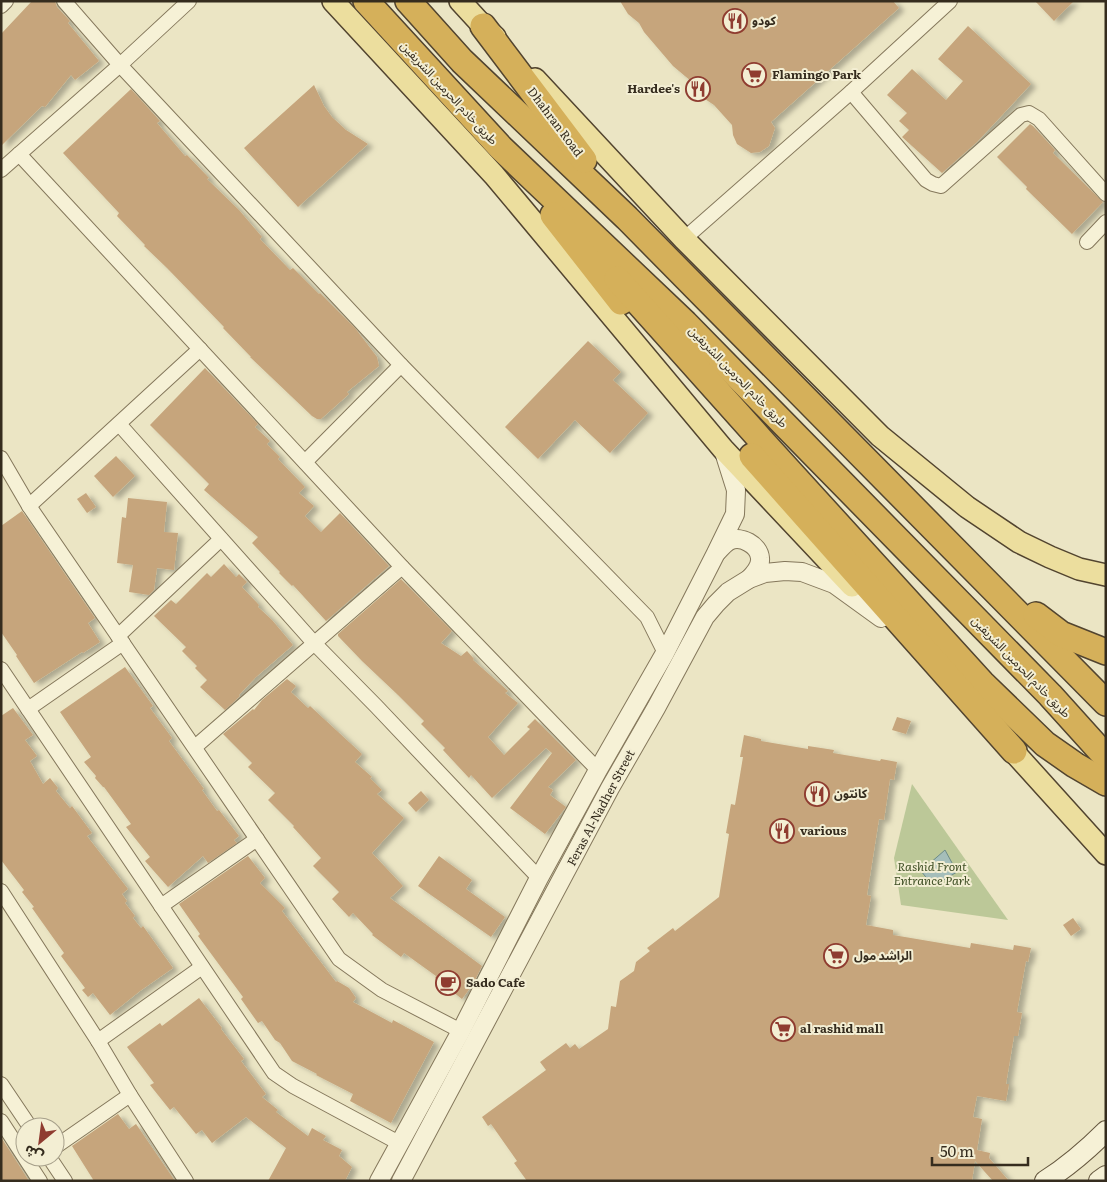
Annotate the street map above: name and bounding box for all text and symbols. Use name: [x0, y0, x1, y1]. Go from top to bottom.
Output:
restaurant icon: كودو: [722, 8, 748, 34]
place label: كودو: [752, 11, 776, 29]
street label: طريق خادم الحرمين الشريفين: [396, 36, 503, 149]
supermarket icon: Flamingo Park: [741, 62, 767, 88]
place label: Flamingo Park: [772, 65, 862, 83]
restaurant icon: Hardee's: [685, 76, 711, 102]
place label: Hardee's: [627, 79, 680, 97]
street label: Dhahran Road: [524, 83, 588, 160]
street label: طريق خادم الحرمين الشريفين: [684, 321, 792, 432]
street label: طريق خادم الحرمين الشريفين: [967, 611, 1075, 722]
street label: Feras Al-Nadher Street: [562, 746, 639, 869]
restaurant icon: كانتون: [804, 781, 830, 807]
place label: كانتون: [834, 784, 868, 802]
restaurant icon: various: [769, 818, 795, 844]
place label: various: [800, 821, 846, 839]
park label: Rashid Front Entrance Park: [894, 857, 971, 889]
supermarket icon: الراشد مول: [823, 943, 849, 969]
place label: الراشد مول: [854, 946, 912, 964]
cafe icon: Sado Cafe: [435, 970, 461, 996]
place label: Sado Cafe: [466, 973, 525, 991]
supermarket icon: al rashid mall: [770, 1016, 796, 1042]
place label: al rashid mall: [800, 1019, 884, 1037]
north arrow: [15, 1117, 65, 1167]
scale bar: [932, 1134, 1028, 1166]
text: 50 m: [940, 1139, 974, 1162]
text: ش: [20, 1141, 46, 1168]

